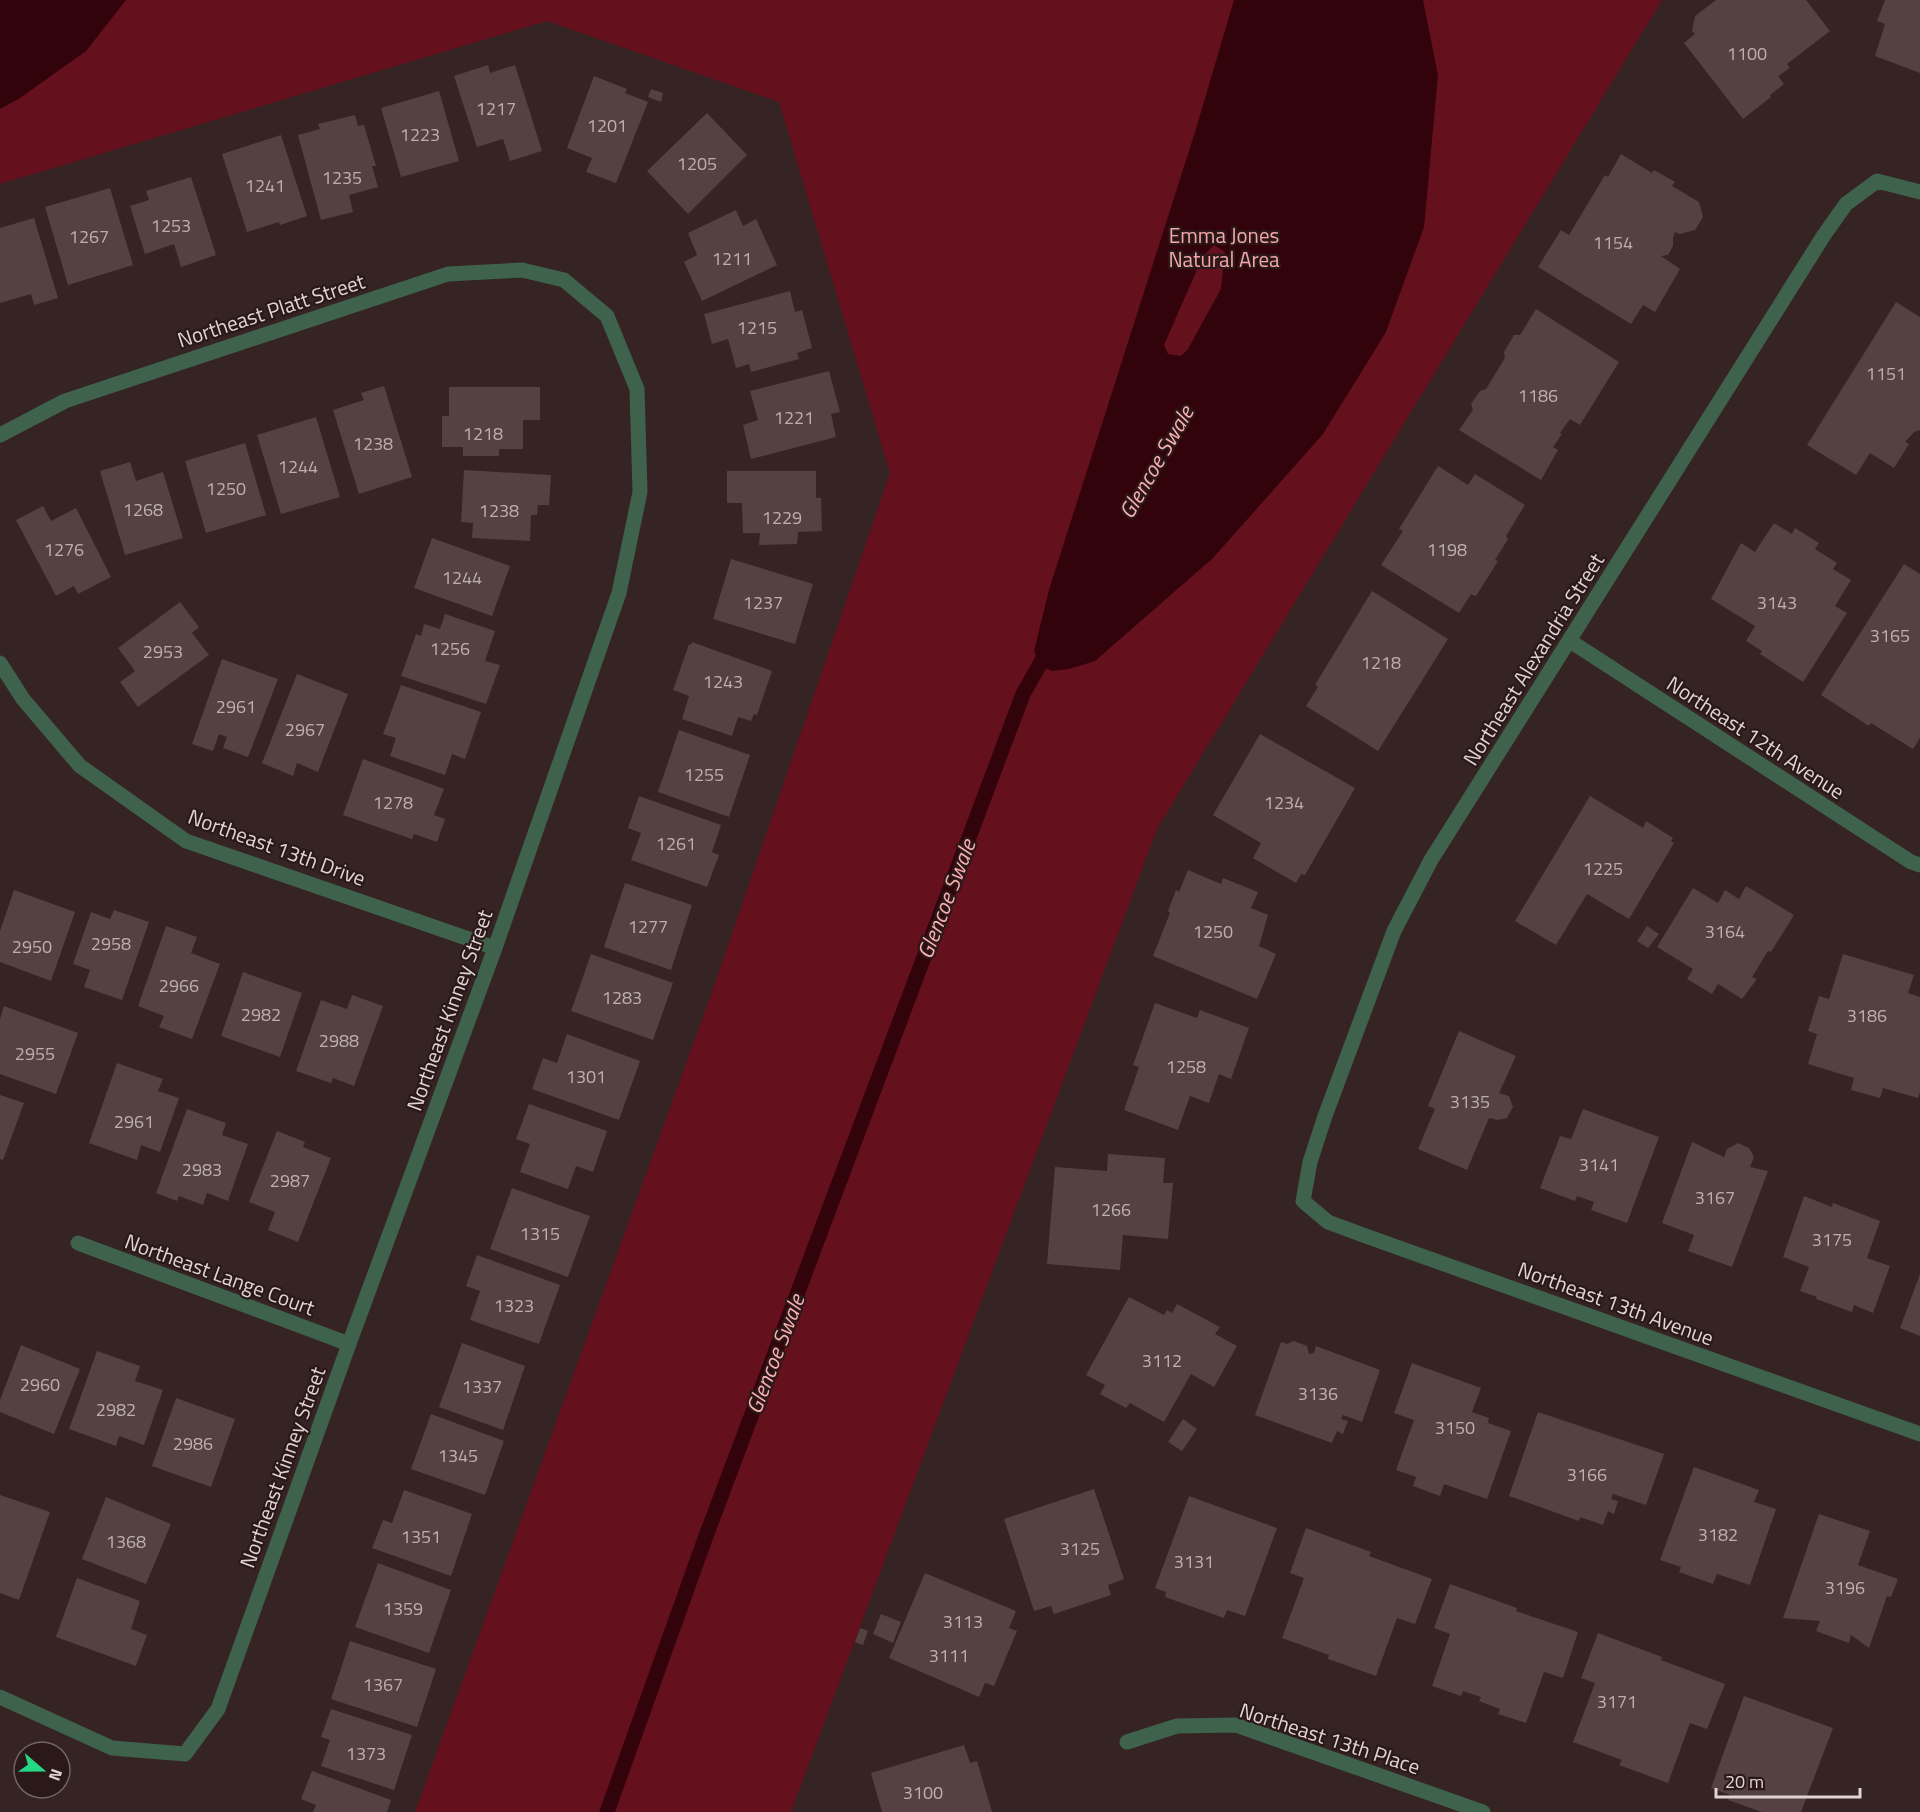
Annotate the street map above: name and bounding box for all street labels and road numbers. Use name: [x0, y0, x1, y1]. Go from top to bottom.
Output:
street label: Northeast Platt Street: [173, 264, 369, 355]
street label: Northeast Alexandria Street: [1454, 546, 1612, 772]
street label: Northeast 12th Avenue: [1661, 667, 1851, 807]
street label: Northeast 13th Drive: [184, 800, 370, 894]
street label: Northeast Kinney Street: [398, 904, 501, 1115]
street label: Northeast Lange Court: [121, 1225, 320, 1323]
street label: Northeast 13th Avenue: [1514, 1253, 1718, 1353]
street label: Northeast Kinney Street: [231, 1361, 334, 1572]
street label: Northeast 13th Place: [1236, 1694, 1424, 1782]

